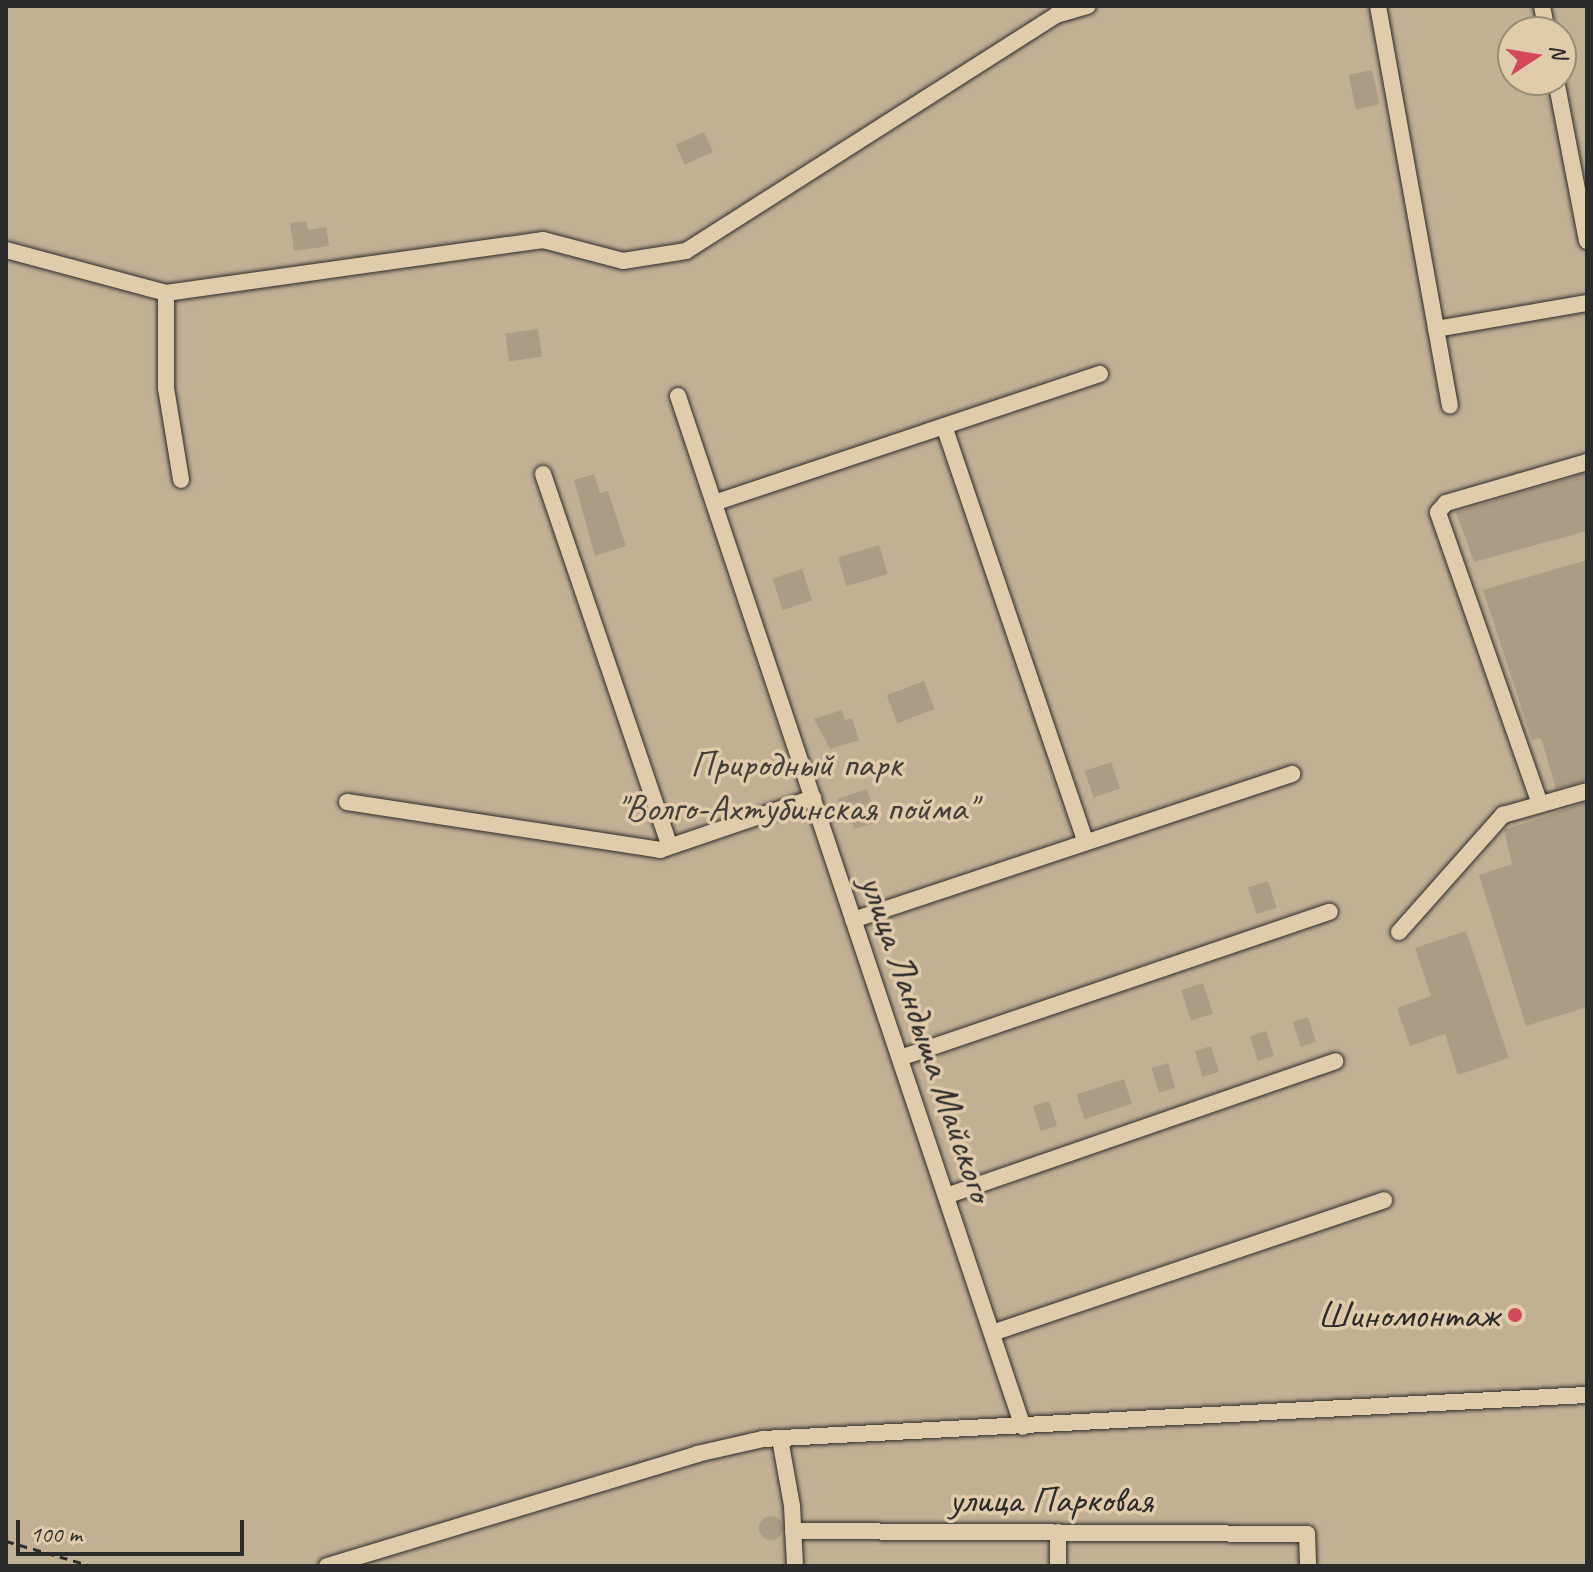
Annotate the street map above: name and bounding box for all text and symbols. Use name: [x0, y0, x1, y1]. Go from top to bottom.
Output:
north arrow: [1497, 16, 1577, 96]
text: N: [1543, 42, 1574, 61]
park label: Природный парк "Волго-Ахтубинская пойма": [617, 741, 975, 830]
street label: улица Ландыша Майского: [850, 869, 1004, 1207]
place label: Шиномонтаж: [1317, 1292, 1499, 1338]
marker: Шиномонтаж: [1506, 1306, 1524, 1324]
street label: улица Парковая: [949, 1477, 1153, 1523]
scale bar: [20, 1504, 248, 1554]
text: 100 m: [30, 1519, 82, 1549]

